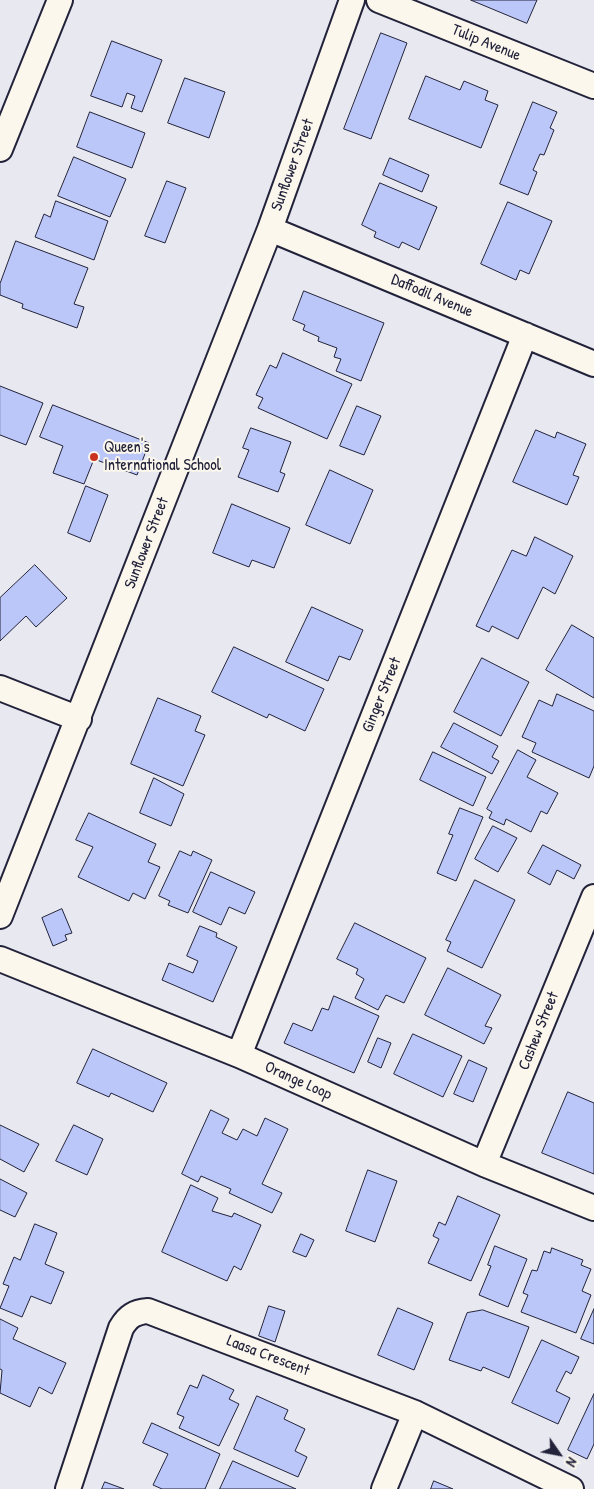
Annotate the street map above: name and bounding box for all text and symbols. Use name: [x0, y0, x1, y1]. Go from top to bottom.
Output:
street label: Tulip Avenue: [449, 20, 523, 66]
street label: Sunflower Street: [267, 116, 319, 214]
street label: Daffodil Avenue: [388, 270, 476, 322]
place label: Queen's International School: [104, 438, 221, 476]
marker: Queen's International School: [88, 451, 100, 463]
street label: Sunflower Street: [121, 495, 173, 591]
street label: Ginger Street: [358, 655, 406, 735]
street label: Cashew Street: [515, 989, 563, 1073]
street label: Orange Loop: [261, 1058, 335, 1104]
street label: Laasa Crescent: [224, 1331, 312, 1381]
north arrow: [534, 1429, 584, 1479]
text: N: [562, 1454, 582, 1471]

